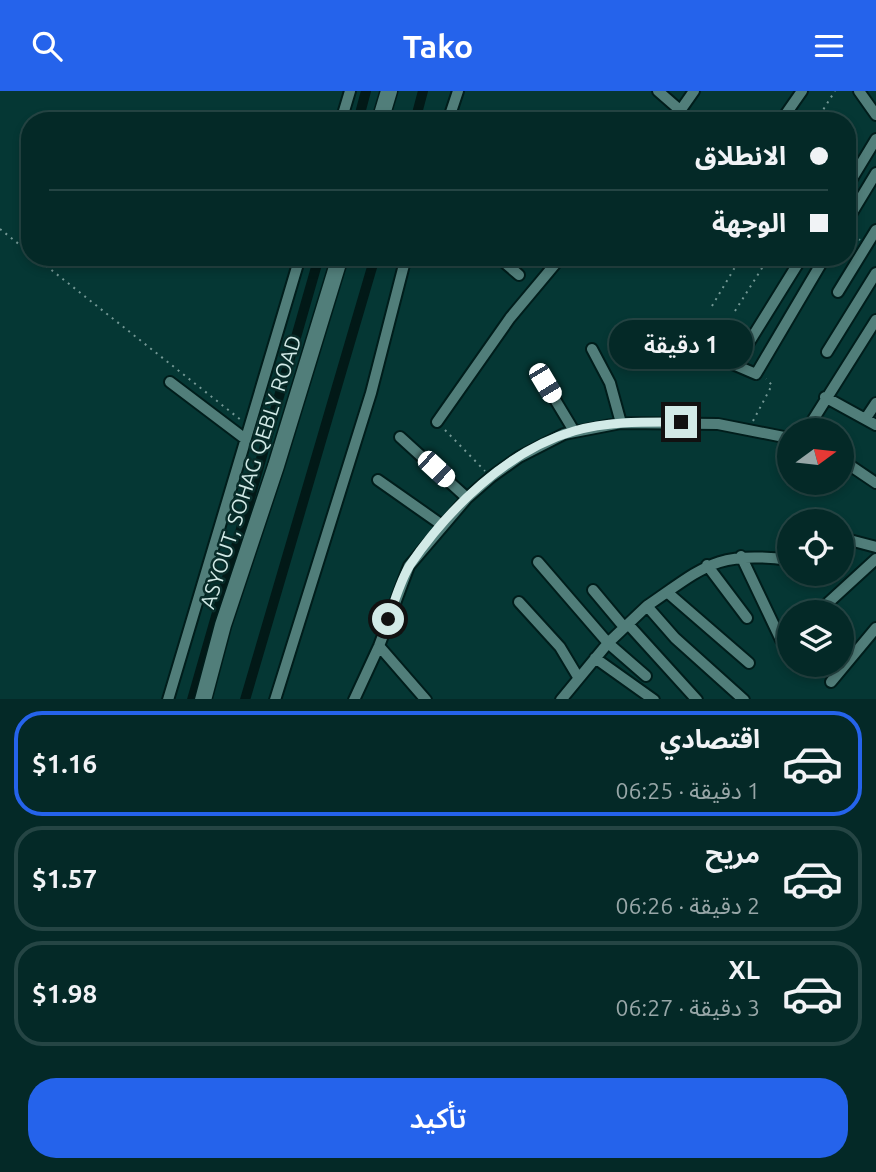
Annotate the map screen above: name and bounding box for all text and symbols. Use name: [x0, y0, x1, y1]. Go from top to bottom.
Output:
icon: search: [28, 27, 66, 65]
icon: menu: [810, 27, 848, 65]
text: Tako: [403, 28, 473, 64]
text: الانطلاق: [695, 141, 786, 170]
text: الوجهة: [712, 208, 786, 237]
callout: 1 دقيقة: [609, 321, 753, 369]
street label: ASYOUT, SOHAG QEBLY ROAD: [194, 332, 306, 611]
text: 1 دقيقة: [644, 332, 718, 357]
car: [526, 360, 565, 406]
route end: [665, 406, 697, 438]
north arrow: [777, 418, 854, 495]
map controls: [777, 418, 854, 677]
car: [414, 447, 459, 491]
button: locate: [777, 509, 854, 586]
button: layers: [777, 600, 854, 677]
route start: [372, 603, 404, 635]
text: اقتصادي: [660, 724, 760, 753]
icon: car: [781, 732, 844, 795]
text: $1.16: [32, 749, 97, 778]
text: 1 دقيقة · 06:25: [616, 778, 760, 803]
text: مريح: [705, 839, 760, 868]
icon: car: [781, 847, 844, 910]
text: $1.57: [32, 864, 97, 893]
text: 2 دقيقة · 06:26: [616, 893, 760, 918]
text: XL: [729, 955, 760, 984]
icon: car: [781, 962, 844, 1025]
text: $1.98: [32, 979, 97, 1008]
text: 3 دقيقة · 06:27: [616, 995, 760, 1020]
button: تأكيد: [28, 1078, 848, 1158]

